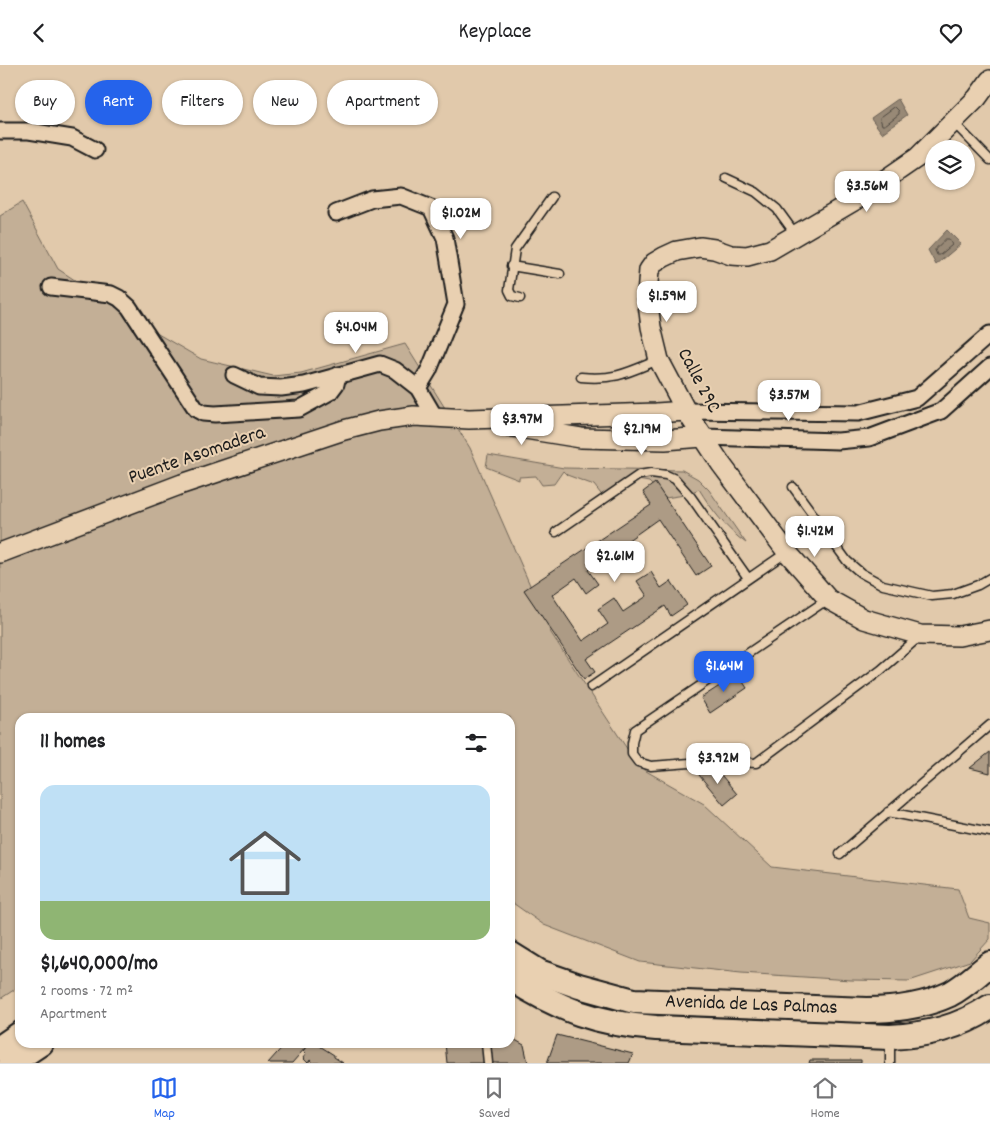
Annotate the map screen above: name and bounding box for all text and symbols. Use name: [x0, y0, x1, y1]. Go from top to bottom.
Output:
text: Keyplace: [459, 17, 531, 48]
icon: back: [25, 19, 53, 47]
icon: heart: [937, 19, 965, 47]
chip: Buy: [15, 80, 75, 125]
chip: Rent: [85, 80, 152, 125]
chip: Filters: [162, 80, 243, 125]
chip: New: [253, 80, 317, 125]
chip: Apartment: [327, 80, 438, 125]
map controls: [925, 140, 975, 190]
button: layers: [925, 140, 975, 190]
pin: $3.56M: [826, 171, 908, 213]
text: $3.56M: [846, 175, 888, 198]
pin: $1.02M: [420, 197, 502, 240]
text: $1.02M: [441, 202, 481, 225]
pin: $1.59M: [626, 281, 708, 323]
text: $1.59M: [648, 285, 686, 308]
pin: $4.04M: [315, 311, 397, 354]
text: $4.04M: [335, 316, 377, 339]
street label: Calle 29C: [669, 344, 727, 419]
pin: $3.57M: [748, 379, 830, 422]
text: $3.57M: [769, 384, 809, 407]
pin: $3.97M: [481, 403, 563, 446]
text: $3.97M: [502, 408, 542, 431]
pin: $2.19M: [601, 413, 683, 456]
text: $2.19M: [623, 418, 661, 441]
street label: Puente Asomadera: [125, 419, 270, 492]
pin: $1.42M: [774, 515, 856, 558]
text: $1.42M: [796, 520, 834, 543]
pin: $2.61M: [574, 541, 656, 583]
text: $2.61M: [596, 545, 634, 568]
pin: $1.64M: [683, 651, 765, 693]
text: $1.64M: [705, 655, 743, 678]
text: 11 homes: [40, 728, 105, 758]
icon: filters: [462, 729, 490, 757]
pin: $3.92M: [677, 743, 759, 785]
text: $3.92M: [697, 747, 739, 770]
icon: home: [220, 818, 310, 908]
text: $1,640,000/mo: [40, 950, 158, 980]
text: 2 rooms · 72 m²: [40, 980, 133, 1003]
street label: Avenida de Las Palmas: [665, 988, 838, 1023]
text: Apartment: [40, 1003, 107, 1026]
tab: Map: [150, 1074, 178, 1124]
tab: Saved: [479, 1074, 510, 1124]
tab: Home: [811, 1074, 840, 1124]

